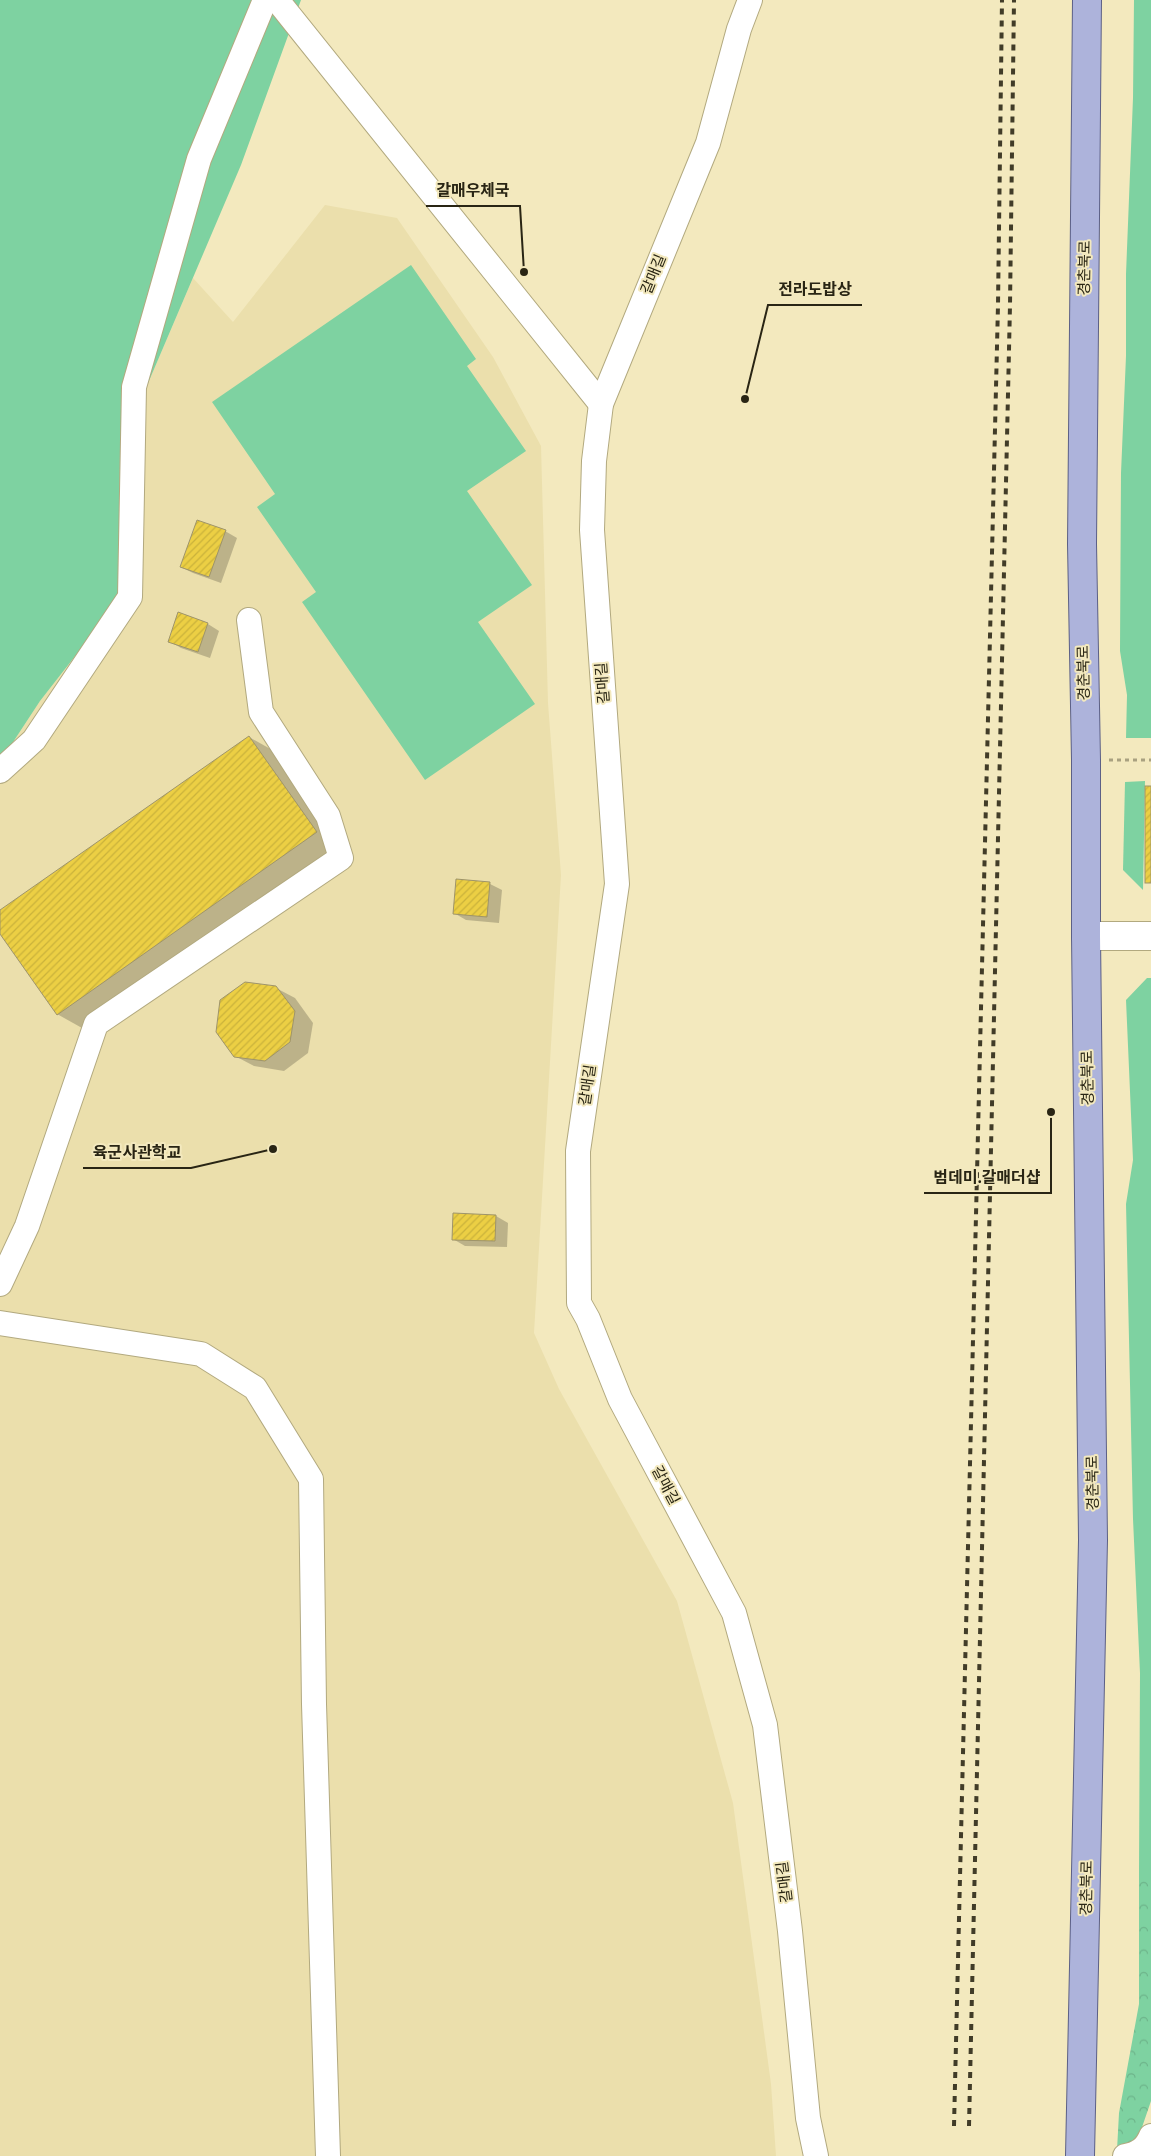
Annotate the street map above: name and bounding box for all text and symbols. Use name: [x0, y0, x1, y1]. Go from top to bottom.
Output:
callout: 갈매우체국: [426, 175, 520, 206]
text: 갈매우체국: [436, 181, 510, 199]
street label: 경춘북로: [1075, 240, 1093, 296]
street label: 갈매길: [637, 252, 669, 296]
callout: 전라도밥상: [768, 274, 862, 305]
text: 전라도밥상: [778, 280, 852, 298]
street label: 경춘북로: [1074, 645, 1092, 701]
street label: 갈매길: [592, 662, 612, 704]
street label: 경춘북로: [1078, 1050, 1096, 1106]
street label: 갈매길: [576, 1063, 598, 1107]
callout: 육군사관학교: [83, 1137, 191, 1168]
text: 육군사관학교: [93, 1143, 181, 1161]
callout: 범데미.갈매더샵: [924, 1162, 1051, 1193]
text: 범데미.갈매더샵: [934, 1168, 1041, 1186]
street label: 경춘북로: [1083, 1455, 1101, 1511]
street label: 갈매길: [649, 1463, 683, 1507]
street label: 갈매길: [773, 1860, 795, 1904]
street label: 경춘북로: [1077, 1860, 1095, 1916]

